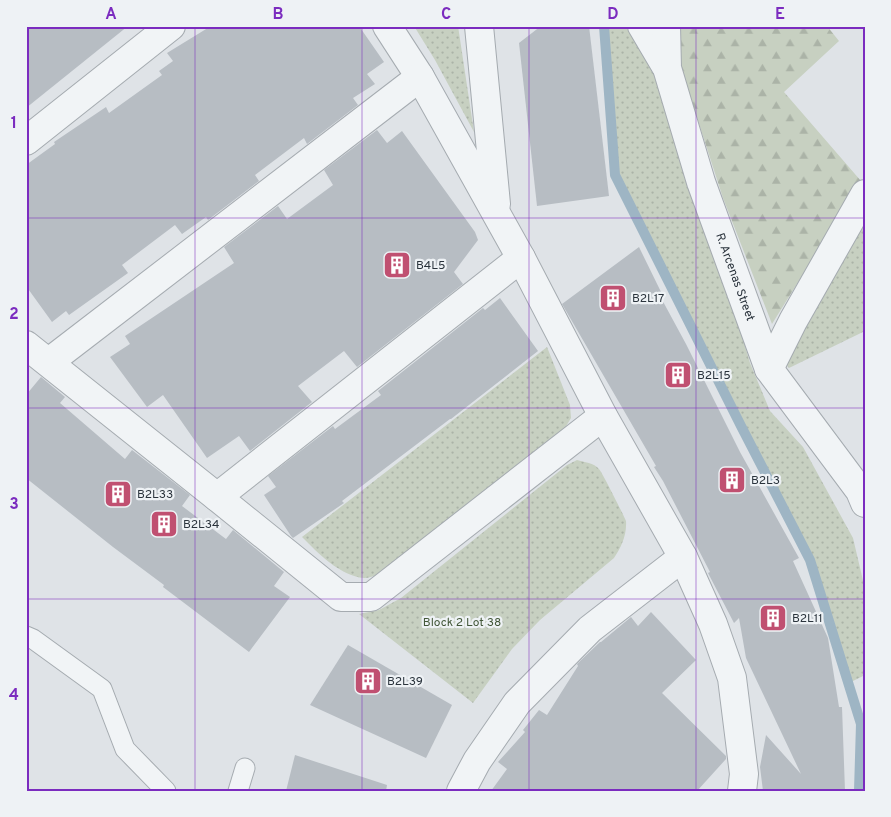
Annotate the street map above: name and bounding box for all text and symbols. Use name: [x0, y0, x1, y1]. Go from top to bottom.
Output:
text: A: [105, 5, 117, 25]
text: B: [272, 5, 284, 25]
text: C: [441, 5, 451, 25]
text: D: [607, 5, 619, 25]
text: E: [775, 5, 785, 25]
text: 1: [11, 114, 17, 134]
street label: R. Arcenas Street: [711, 231, 758, 324]
building icon: B4L5: [382, 250, 412, 280]
place label: B4L5: [416, 258, 445, 274]
building icon: B2L17: [598, 283, 628, 313]
place label: B2L17: [632, 291, 664, 307]
text: 2: [9, 305, 19, 325]
building icon: B2L15: [663, 360, 693, 390]
place label: B2L15: [697, 368, 731, 384]
building icon: B2L3: [717, 465, 747, 495]
place label: B2L3: [751, 473, 780, 489]
building icon: B2L33: [103, 479, 133, 509]
place label: B2L33: [137, 487, 173, 503]
text: 3: [9, 495, 19, 515]
building icon: B2L34: [149, 509, 179, 539]
place label: B2L34: [183, 517, 219, 533]
building icon: B2L11: [758, 603, 788, 633]
place label: B2L11: [792, 611, 823, 627]
park label: Block 2 Lot 38: [423, 615, 501, 631]
building icon: B2L39: [353, 666, 383, 696]
place label: B2L39: [387, 674, 423, 690]
text: 4: [9, 686, 19, 706]

